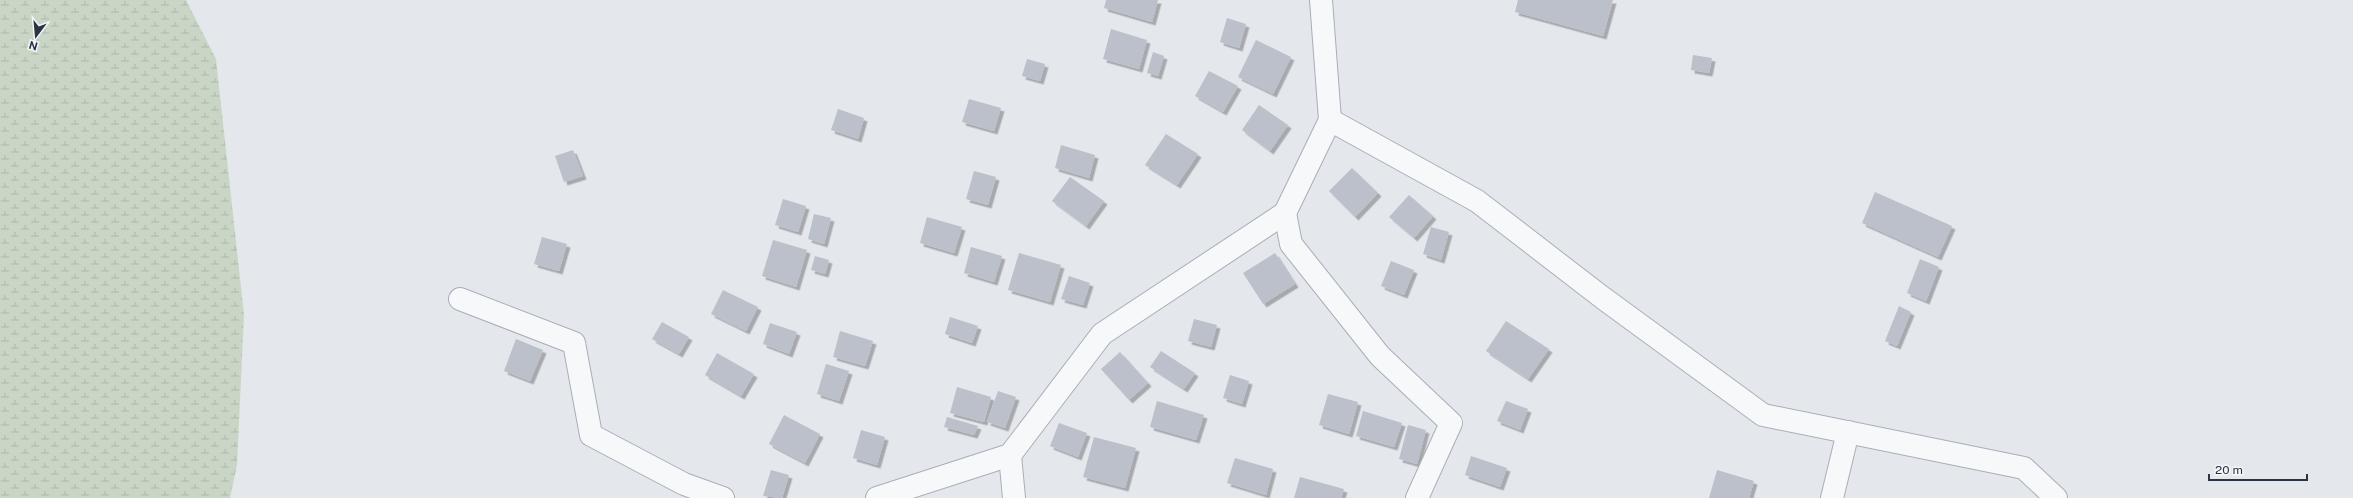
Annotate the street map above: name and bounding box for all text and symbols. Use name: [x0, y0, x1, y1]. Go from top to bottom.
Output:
north arrow: [16, 16, 56, 56]
text: N: [27, 39, 39, 53]
scale bar: [2209, 456, 2307, 482]
text: 20 m: [2215, 463, 2243, 477]

